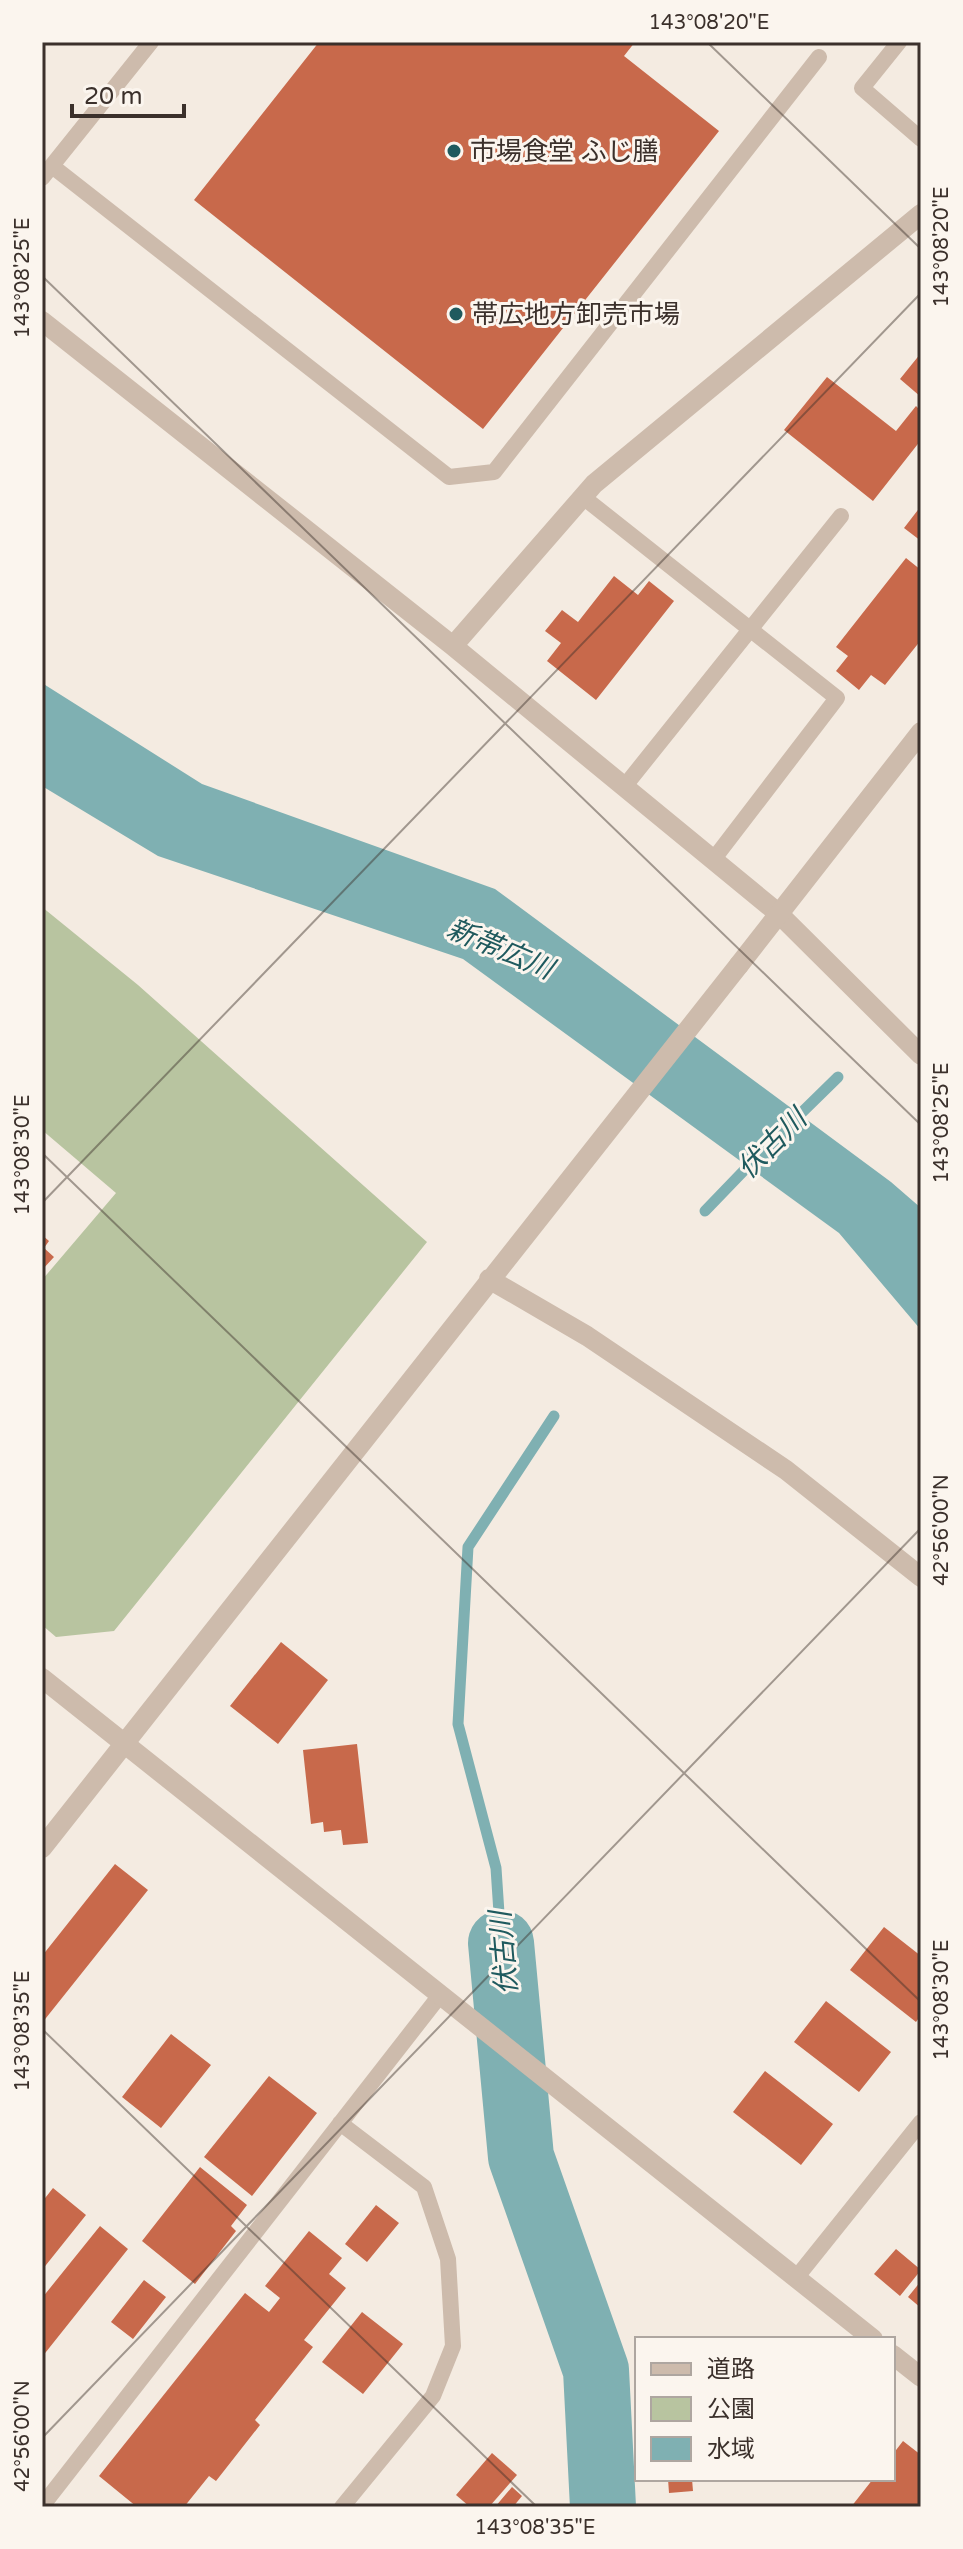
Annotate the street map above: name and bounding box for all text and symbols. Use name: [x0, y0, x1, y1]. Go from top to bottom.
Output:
text: 143°08'20"E: [649, 11, 769, 35]
scale bar: [72, 68, 184, 118]
text: 20 m: [84, 82, 142, 111]
place label: 市場食堂 ふじ膳: [470, 136, 659, 167]
marker: 市場食堂 ふじ膳: [445, 142, 463, 160]
text: 143°08'20"E: [930, 187, 954, 307]
text: 143°08'25"E: [11, 218, 35, 338]
place label: 帯広地方卸売市場: [472, 299, 680, 330]
marker: 帯広地方卸売市場: [447, 305, 465, 323]
water label: 新帯広川: [442, 911, 561, 988]
text: 143°08'25"E: [930, 1063, 954, 1183]
text: 143°08'30"E: [11, 1095, 35, 1215]
water label: 伏古川: [730, 1100, 816, 1186]
text: 42°56'00"N: [930, 1474, 954, 1586]
water label: 伏古川: [483, 1907, 525, 1996]
text: 143°08'30"E: [930, 1940, 954, 2060]
text: 143°08'35"E: [11, 1971, 35, 2091]
legend: [635, 2337, 895, 2481]
text: 道路: [707, 2355, 755, 2384]
text: 42°56'00"N: [11, 2380, 35, 2492]
text: 公園: [707, 2395, 755, 2424]
text: 水域: [707, 2435, 755, 2464]
text: 143°08'35"E: [475, 2516, 595, 2540]

